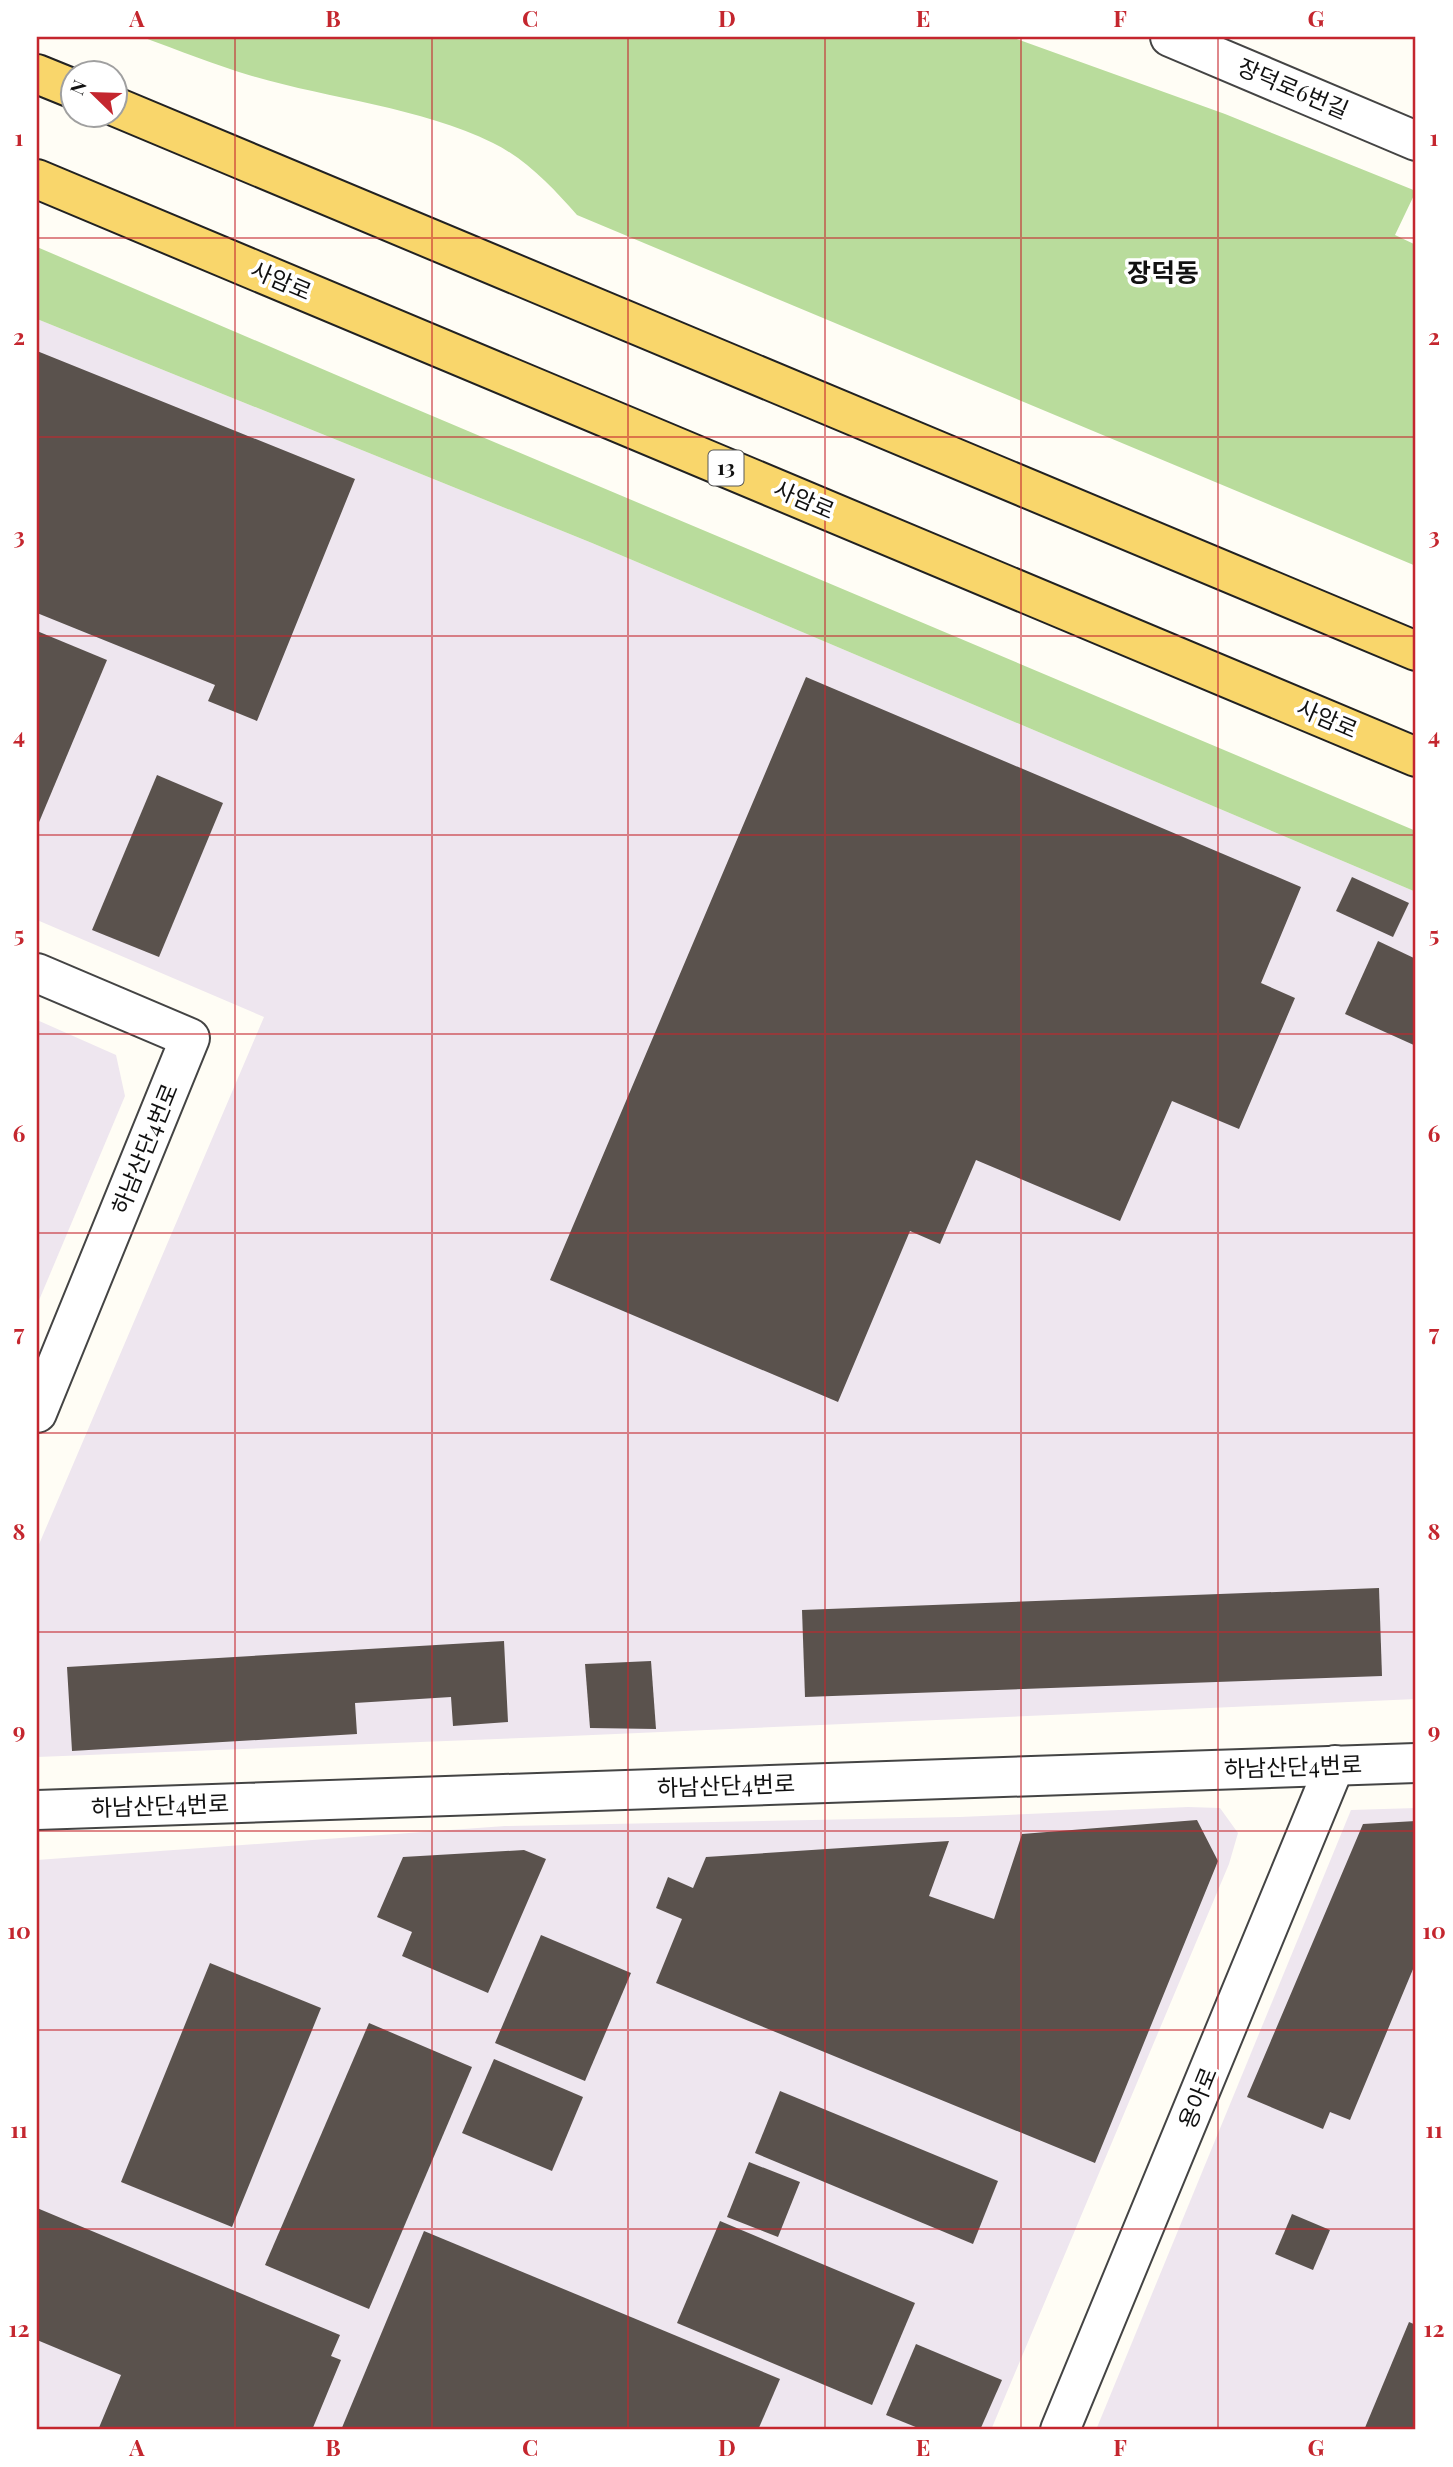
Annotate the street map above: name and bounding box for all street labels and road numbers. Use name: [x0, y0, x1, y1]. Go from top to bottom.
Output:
street label: 장덕로6번길: [1233, 50, 1354, 125]
street label: 사암로: [246, 253, 317, 306]
road number: 13: [708, 450, 744, 486]
street label: 사암로: [769, 472, 840, 525]
street label: 사암로: [1292, 691, 1363, 744]
street label: 하남산단4번로: [103, 1079, 184, 1218]
street label: 하남산단4번로: [1223, 1748, 1363, 1783]
street label: 하남산단4번로: [656, 1767, 796, 1802]
street label: 하남산단4번로: [90, 1787, 230, 1822]
street label: 용아로: [1170, 2062, 1223, 2133]

